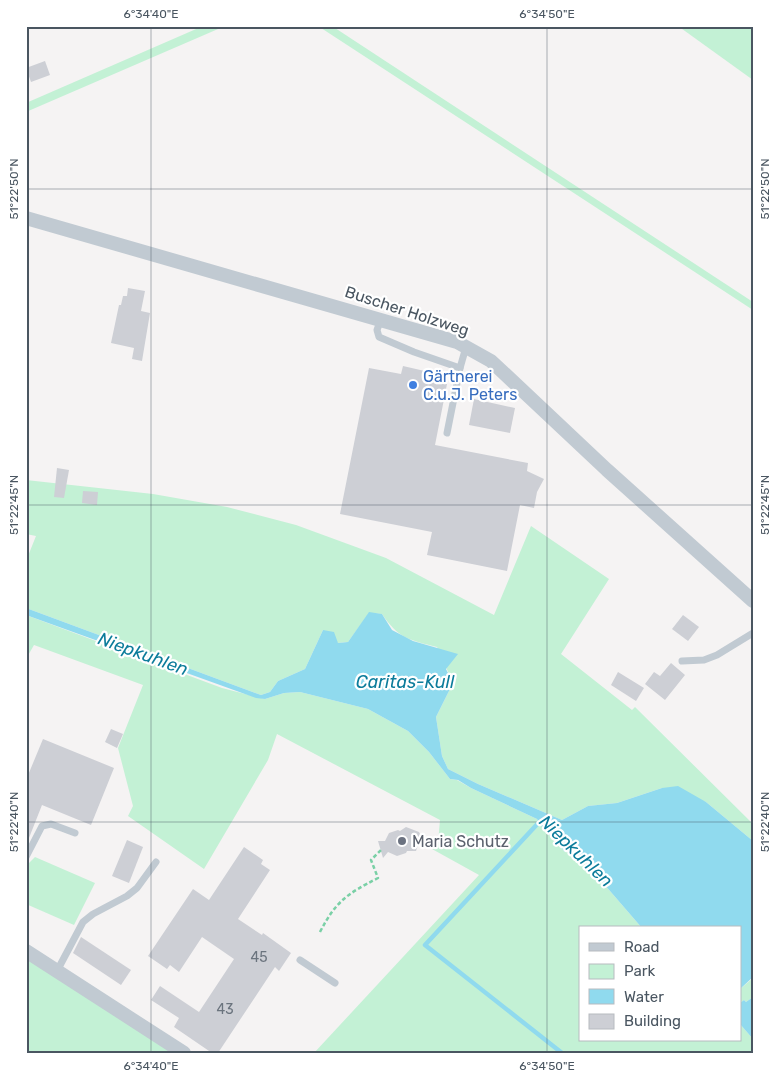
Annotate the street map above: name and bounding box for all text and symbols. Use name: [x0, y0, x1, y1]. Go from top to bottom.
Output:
text: 6°34'40"E: [123, 7, 179, 21]
text: 6°34'50"E: [519, 7, 575, 21]
text: 51°22'50"N: [7, 158, 21, 220]
text: 51°22'50"N: [758, 158, 772, 220]
street label: Buscher Holzweg: [343, 282, 471, 340]
place label: Gärtnerei C.u.J. Peters: [423, 367, 517, 404]
marker: Gärtnerei C.u.J. Peters: [407, 379, 419, 391]
text: 51°22'45"N: [7, 475, 21, 535]
text: 51°22'45"N: [758, 475, 772, 535]
water label: Niepkuhlen: [95, 628, 191, 680]
water label: Caritas-Kull: [356, 671, 455, 693]
text: 51°22'40"N: [7, 792, 21, 852]
text: 51°22'40"N: [758, 792, 772, 852]
water label: Niepkuhlen: [535, 810, 617, 892]
place label: Maria Schutz: [412, 832, 509, 851]
marker: Maria Schutz: [396, 835, 408, 847]
legend: [579, 926, 742, 1042]
text: Road: [624, 938, 660, 956]
house number: 45: [250, 949, 268, 966]
text: Park: [624, 962, 655, 980]
text: Water: [624, 988, 664, 1006]
house number: 43: [216, 1001, 234, 1018]
text: Building: [624, 1012, 681, 1030]
text: 6°34'40"E: [123, 1059, 179, 1073]
text: 6°34'50"E: [519, 1059, 575, 1073]

